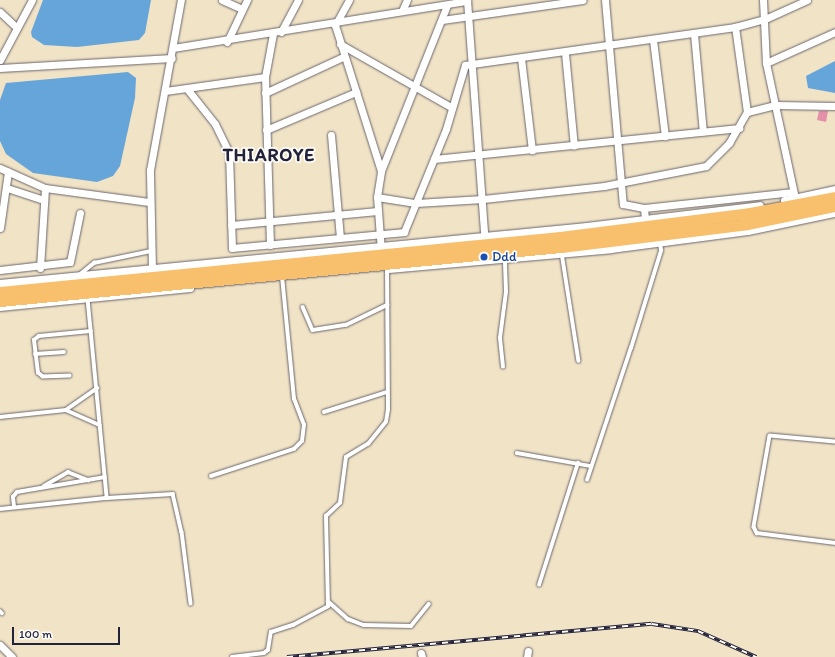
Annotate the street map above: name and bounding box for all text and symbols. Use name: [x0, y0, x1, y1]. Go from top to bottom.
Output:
district label: THIAROYE: [222, 144, 316, 166]
place label: Ddd: [492, 249, 516, 265]
marker: Ddd: [479, 252, 489, 262]
scale bar: [14, 619, 122, 645]
text: 100 m: [19, 627, 52, 641]

